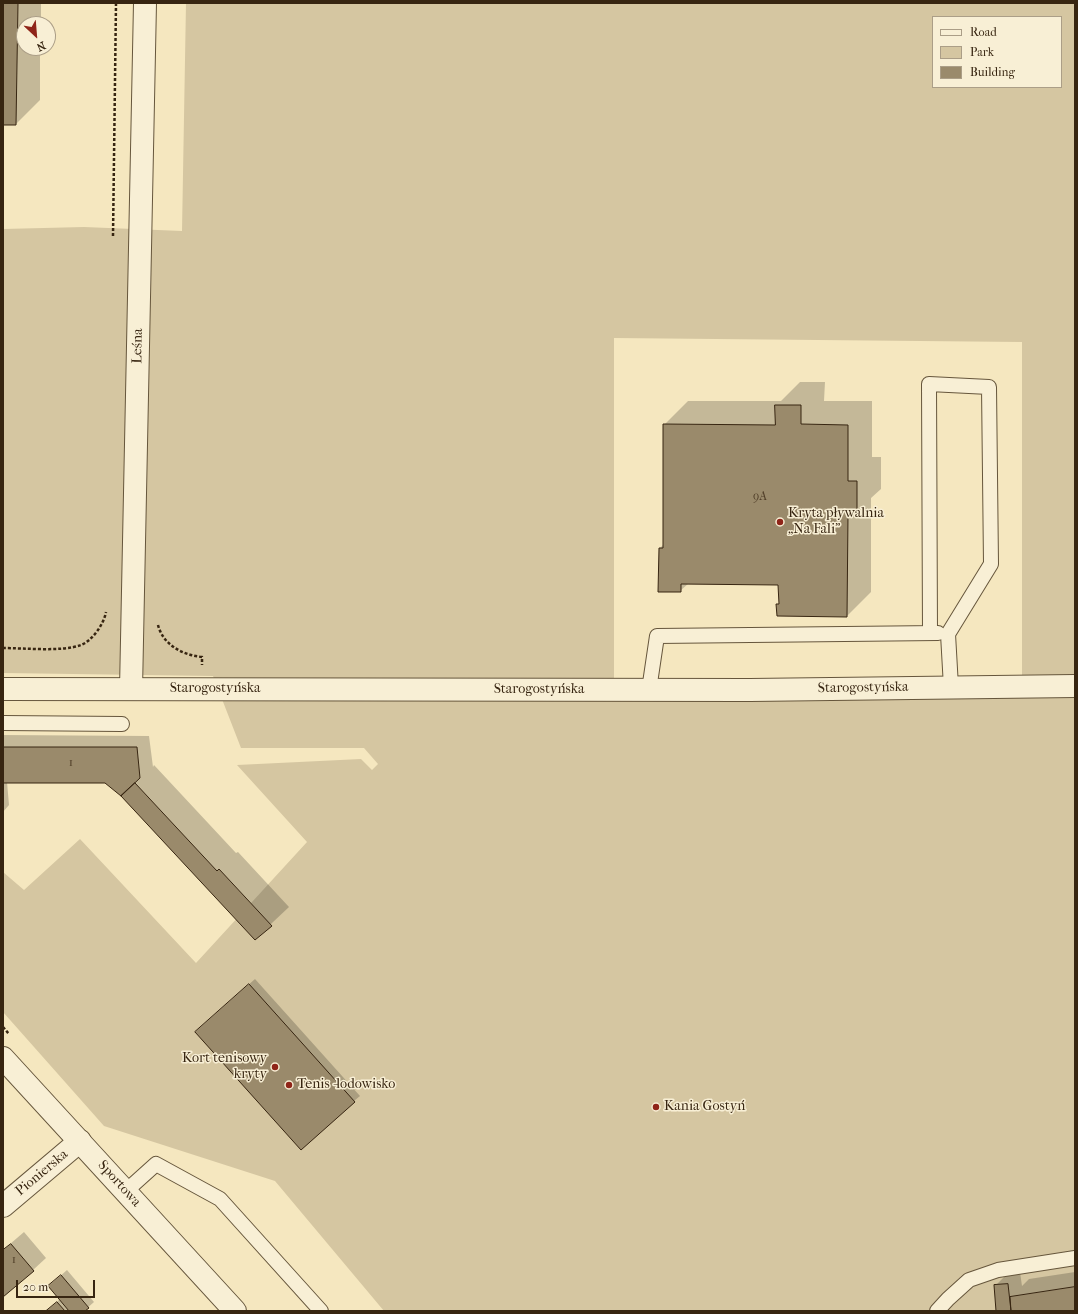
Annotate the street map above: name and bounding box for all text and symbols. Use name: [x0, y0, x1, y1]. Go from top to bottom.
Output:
north arrow: [16, 16, 56, 56]
legend: [932, 16, 1062, 88]
text: Road: [970, 25, 997, 39]
text: N: [34, 39, 48, 54]
text: Park: [970, 45, 994, 59]
text: Building: [970, 65, 1015, 79]
street label: Leśna: [129, 328, 147, 364]
house number: 9A: [753, 490, 767, 504]
place label: Kryta pływalnia „Na Fali”: [788, 506, 884, 538]
marker: Kryta pływalnia „Na Fali”: [775, 517, 785, 527]
street label: Starogostyńska: [818, 679, 908, 697]
street label: Starogostyńska: [170, 681, 260, 697]
street label: Starogostyńska: [494, 682, 584, 698]
house number: 1: [69, 756, 73, 770]
place label: Kort tenisowy kryty: [182, 1051, 267, 1084]
marker: Kort tenisowy kryty: [270, 1062, 280, 1072]
place label: Tenis -lodowisko: [297, 1077, 395, 1093]
marker: Tenis -lodowisko: [284, 1080, 294, 1090]
place label: Kania Gostyń: [664, 1099, 745, 1115]
marker: Kania Gostyń: [651, 1102, 661, 1112]
street label: Pionierska: [12, 1146, 72, 1200]
street label: Sportowa: [94, 1157, 144, 1211]
house number: 1: [12, 1253, 16, 1267]
scale bar: [18, 1272, 97, 1298]
text: 20 m: [23, 1280, 48, 1294]

